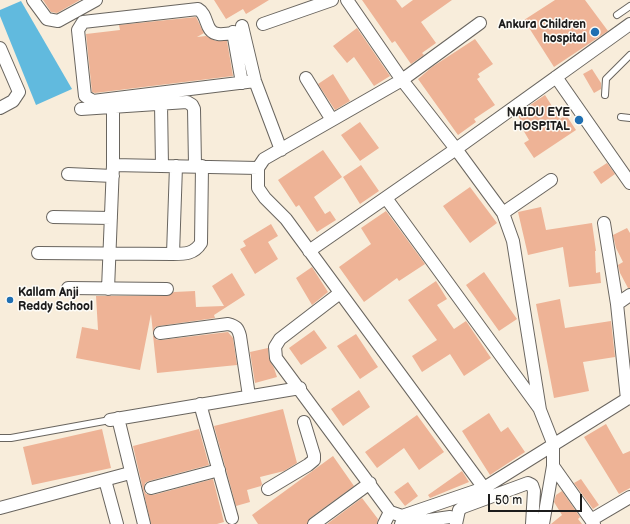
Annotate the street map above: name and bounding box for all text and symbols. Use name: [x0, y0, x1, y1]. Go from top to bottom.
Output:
place label: Ankura Children hospital: [499, 18, 586, 46]
marker: Ankura Children hospital: [589, 26, 601, 38]
place label: NAIDU EYE HOSPITAL: [507, 106, 570, 134]
marker: NAIDU EYE HOSPITAL: [573, 114, 585, 126]
place label: Kallam Anji Reddy School: [18, 286, 93, 314]
marker: Kallam Anji Reddy School: [5, 295, 15, 305]
scale bar: [490, 486, 584, 512]
text: 50 m: [495, 493, 522, 508]

